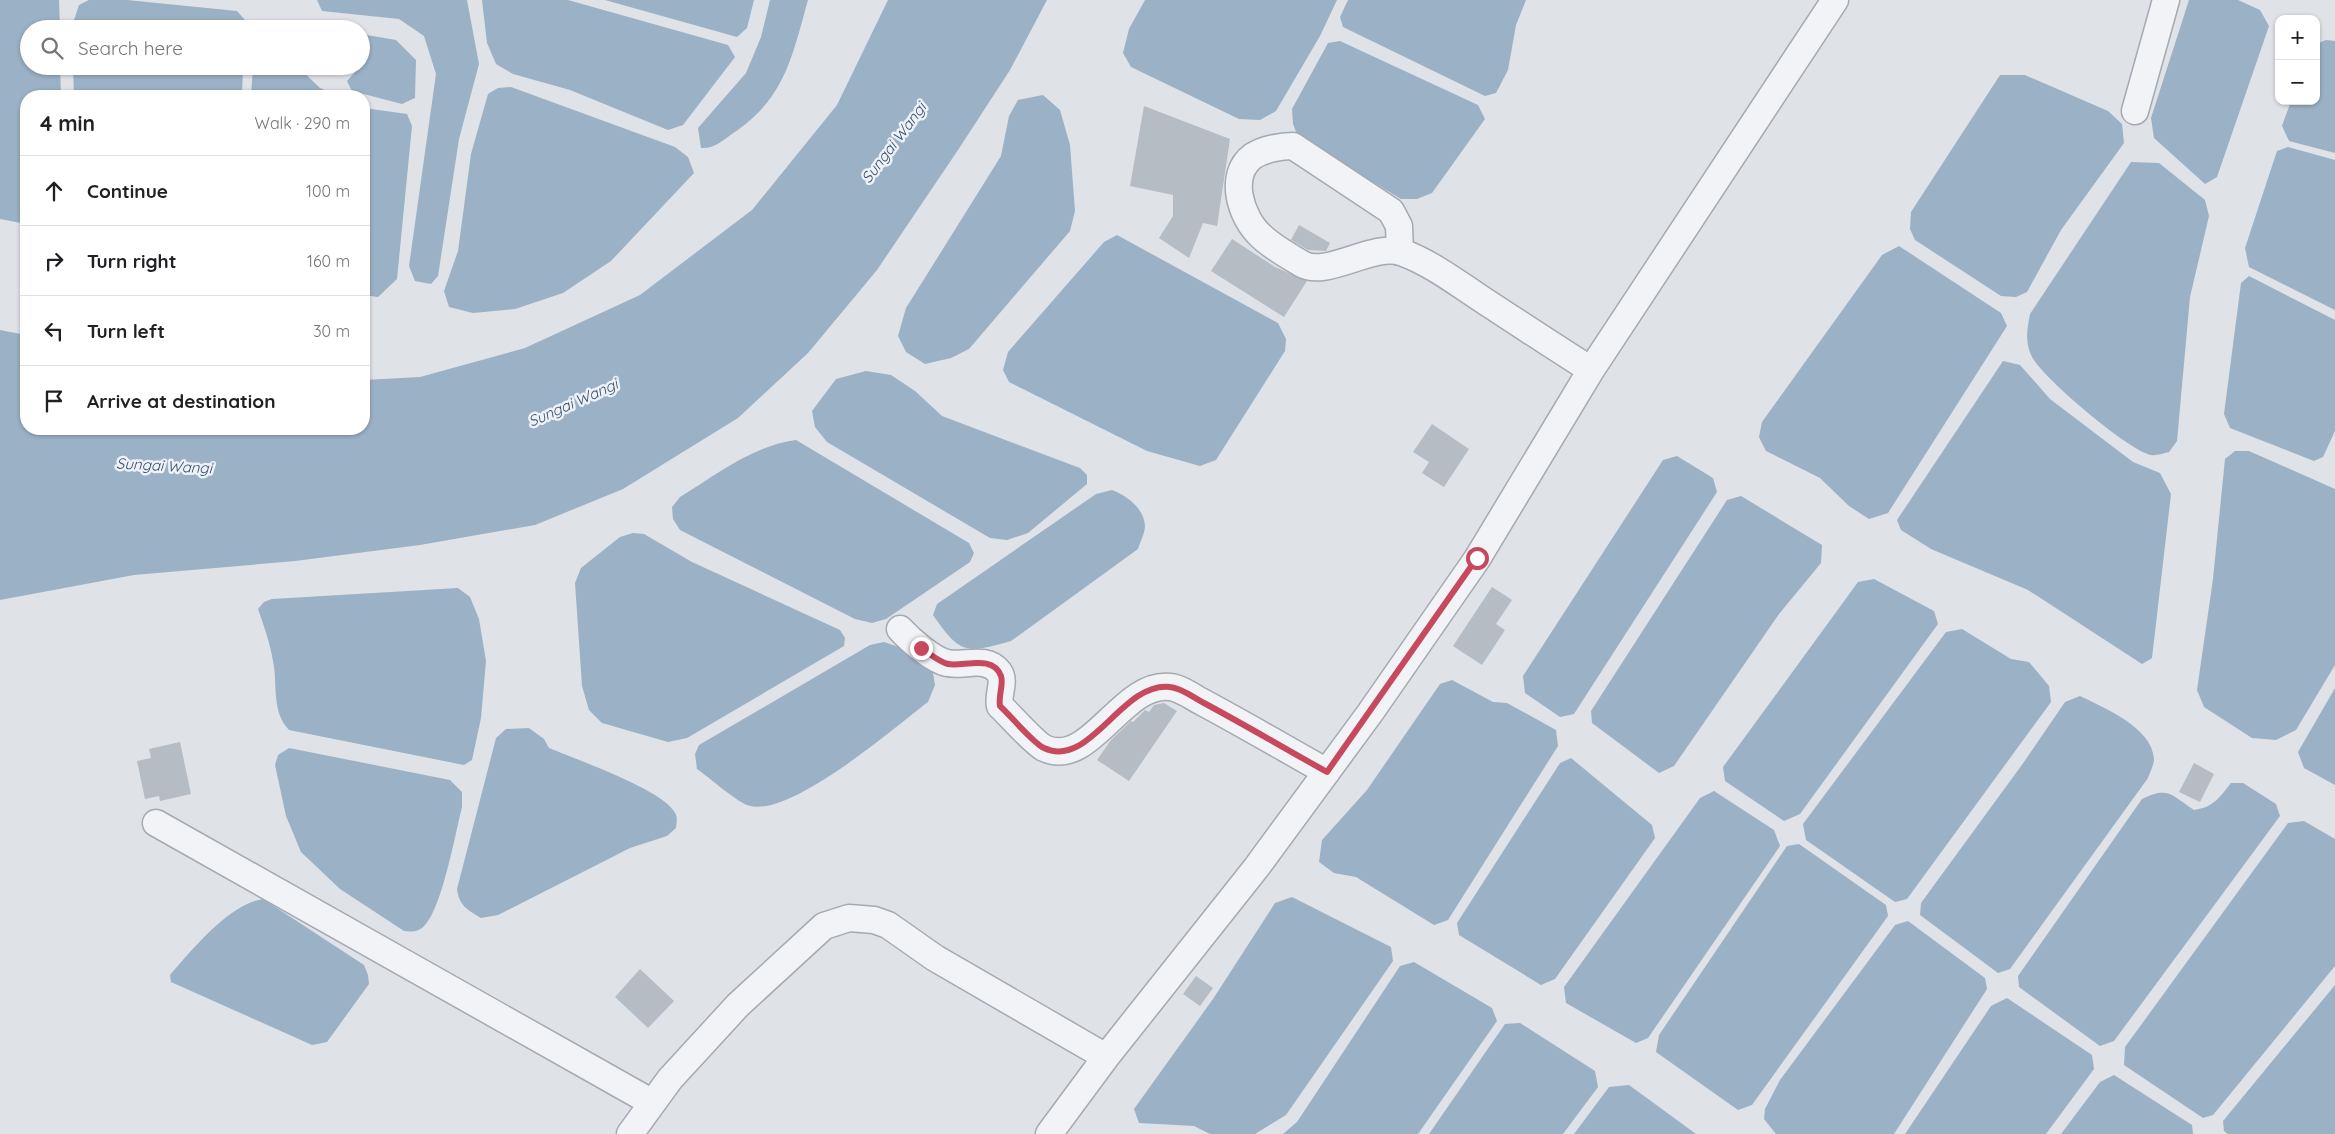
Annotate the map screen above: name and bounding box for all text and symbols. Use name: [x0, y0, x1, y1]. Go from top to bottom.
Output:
map controls: [2275, 15, 2320, 105]
button: +: [2275, 15, 2320, 60]
search box: [20, 20, 370, 75]
icon: search: [38, 34, 66, 62]
text: Search here: [78, 36, 183, 60]
button: −: [2275, 60, 2320, 105]
water label: Sungai Wangi: [857, 97, 931, 187]
text: 4 min: [40, 110, 95, 136]
text: Walk · 290 m: [255, 113, 350, 133]
icon: ahead: [40, 177, 68, 205]
text: Continue: [87, 179, 168, 203]
text: 100 m: [306, 181, 350, 201]
icon: right: [40, 247, 68, 275]
text: Turn right: [87, 249, 176, 273]
text: 160 m: [307, 251, 350, 271]
icon: left: [40, 317, 68, 345]
text: Turn left: [87, 319, 165, 343]
text: 30 m: [313, 321, 350, 341]
water label: Sungai Wangi: [525, 374, 622, 431]
icon: arrive: [40, 387, 68, 415]
text: Arrive at destination: [87, 389, 276, 413]
water label: Sungai Wangi: [116, 454, 214, 478]
route start: [1466, 547, 1489, 570]
route end: [910, 637, 933, 660]

